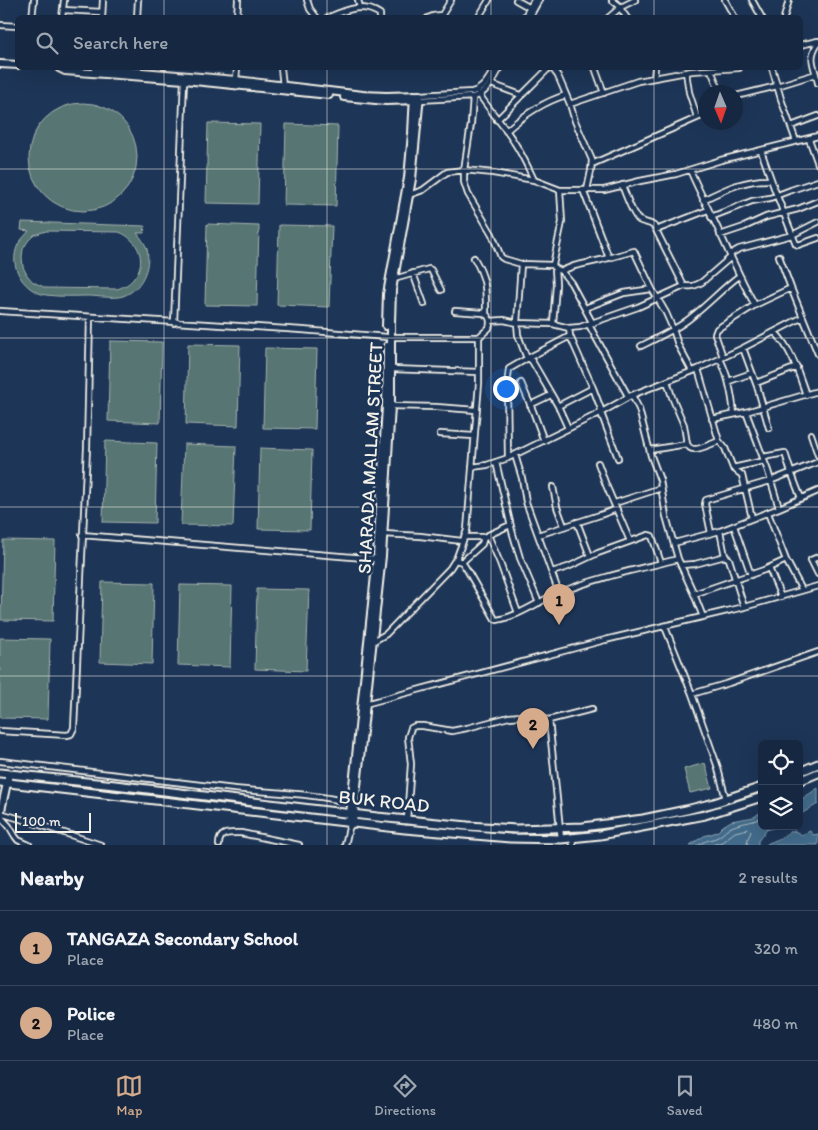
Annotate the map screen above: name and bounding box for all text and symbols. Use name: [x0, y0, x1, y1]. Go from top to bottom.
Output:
search box: [15, 15, 803, 70]
icon: search: [33, 29, 61, 57]
text: Search here: [73, 31, 168, 54]
north arrow: [698, 85, 743, 130]
street label: SHARADA MALLAM STREET: [352, 341, 388, 574]
your location: [493, 376, 519, 402]
pin: 1: [543, 584, 575, 625]
pin: 2: [517, 708, 549, 749]
map controls: [758, 740, 803, 830]
button: locate: [758, 740, 803, 785]
street label: BUK ROAD: [337, 785, 431, 817]
button: layers: [758, 785, 803, 830]
scale bar: [15, 810, 91, 833]
text: 100 m: [22, 813, 61, 830]
text: Nearby: [20, 865, 84, 890]
text: 2 results: [738, 868, 798, 887]
text: TANGAZA Secondary School: [67, 927, 298, 950]
text: 1: [32, 939, 40, 958]
text: 320 m: [754, 939, 798, 958]
text: Place: [67, 950, 104, 969]
text: Police: [67, 1002, 115, 1025]
text: 2: [32, 1014, 40, 1033]
text: 480 m: [753, 1014, 798, 1033]
text: Place: [67, 1025, 104, 1044]
tab: Map: [115, 1072, 143, 1119]
tab: Directions: [374, 1072, 436, 1119]
tab: Saved: [667, 1072, 703, 1119]

